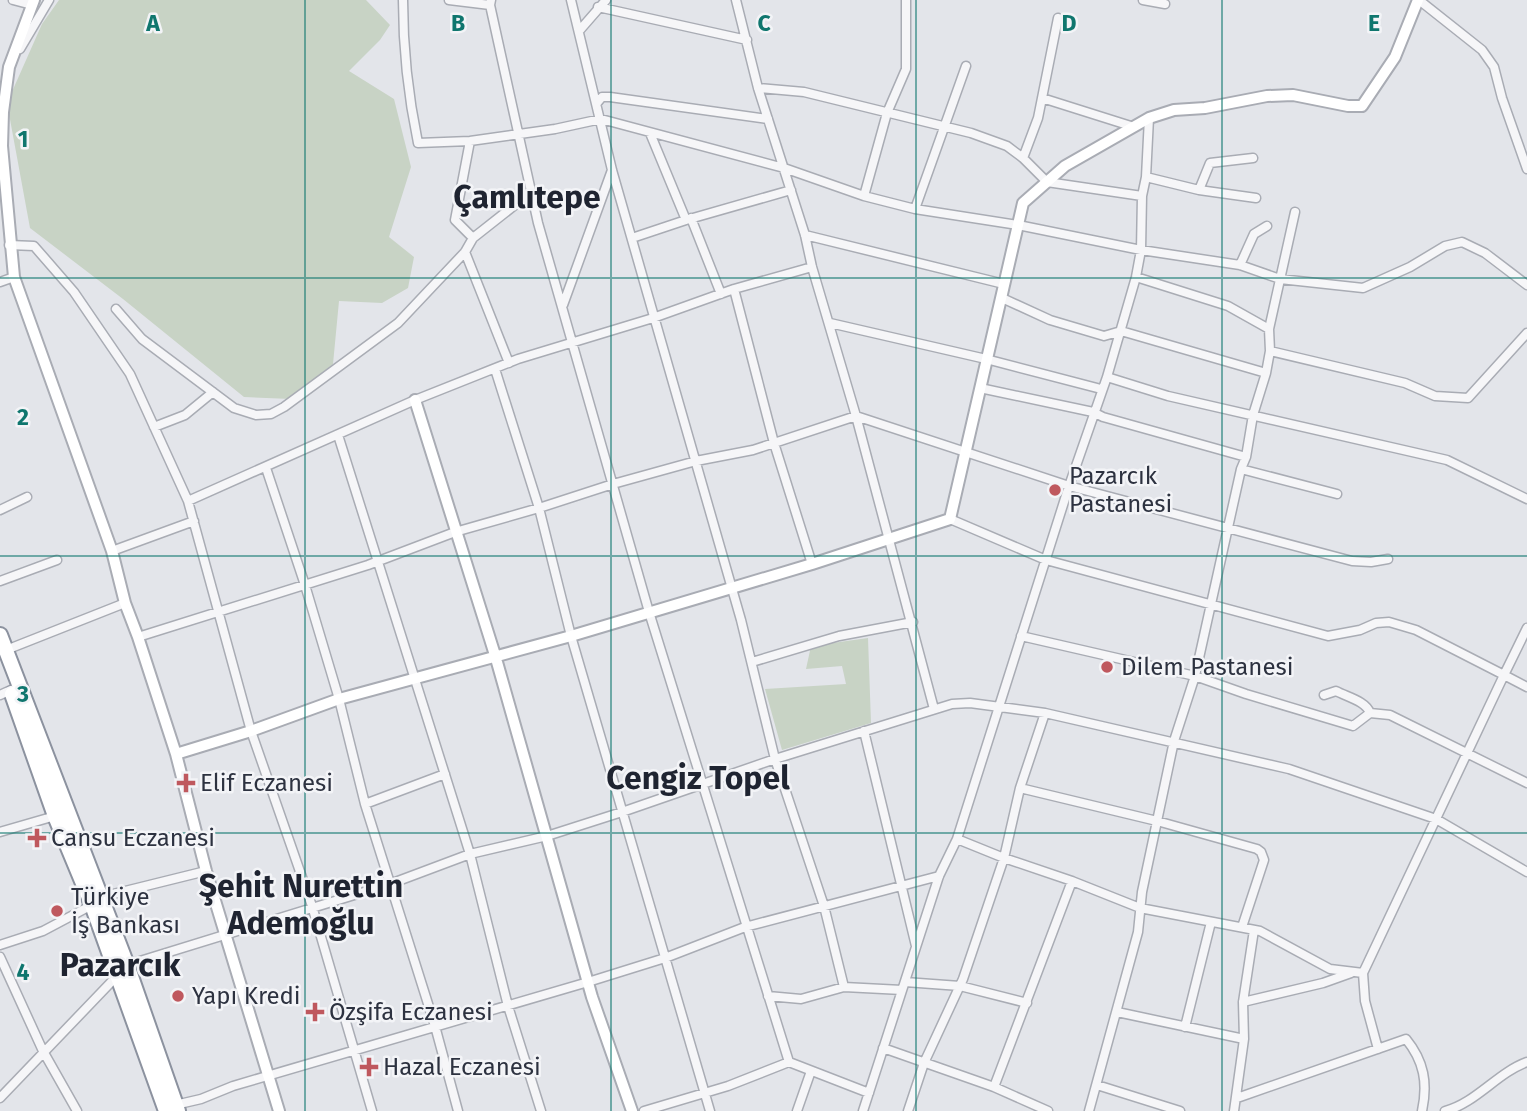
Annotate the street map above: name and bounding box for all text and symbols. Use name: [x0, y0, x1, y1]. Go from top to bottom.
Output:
text: A: [145, 9, 160, 37]
text: B: [451, 9, 465, 37]
text: C: [757, 9, 771, 37]
text: D: [1062, 9, 1077, 37]
text: E: [1368, 9, 1380, 37]
text: 1: [18, 125, 28, 153]
district label: Çamlıtepe: [453, 178, 601, 217]
text: 2: [17, 403, 29, 431]
place label: Pazarcık Pastanesi: [1069, 462, 1172, 518]
marker: Pazarcık Pastanesi: [1047, 482, 1063, 498]
place label: Dilem Pastanesi: [1121, 653, 1293, 681]
marker: Dilem Pastanesi: [1099, 659, 1115, 675]
text: 3: [16, 680, 29, 708]
district label: Cengiz Topel: [606, 759, 790, 797]
place label: Elif Eczanesi: [200, 769, 333, 797]
marker: Elif Eczanesi: [178, 775, 194, 791]
place label: Cansu Eczanesi: [51, 824, 215, 852]
marker: Cansu Eczanesi: [29, 830, 45, 846]
district label: Şehit Nurettin Ademoğlu: [199, 867, 403, 942]
place label: Türkiye İş Bankası: [71, 883, 180, 939]
marker: Türkiye İş Bankası: [49, 903, 65, 919]
district label: Pazarcık: [60, 946, 181, 984]
text: 4: [17, 958, 30, 986]
place label: Yapı Kredi: [192, 982, 301, 1010]
marker: Yapı Kredi: [170, 988, 186, 1004]
place label: Özşifa Eczanesi: [329, 998, 493, 1026]
marker: Özşifa Eczanesi: [307, 1004, 323, 1020]
place label: Hazal Eczanesi: [383, 1053, 541, 1081]
marker: Hazal Eczanesi: [361, 1059, 377, 1075]

